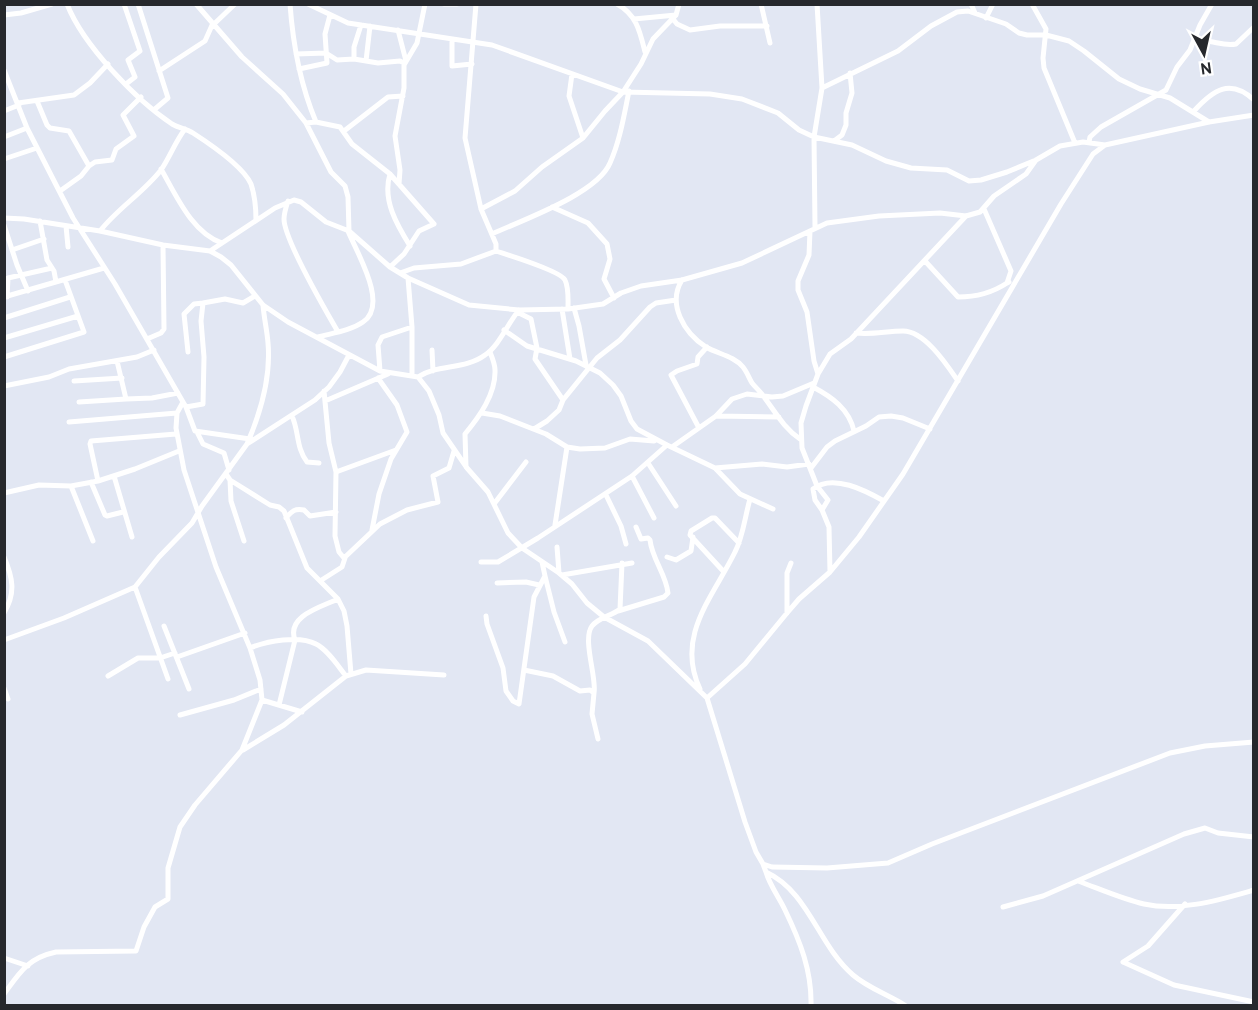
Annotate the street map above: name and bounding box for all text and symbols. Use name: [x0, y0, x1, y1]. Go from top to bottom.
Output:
north arrow: [1174, 24, 1234, 84]
text: N: [1199, 56, 1213, 78]

